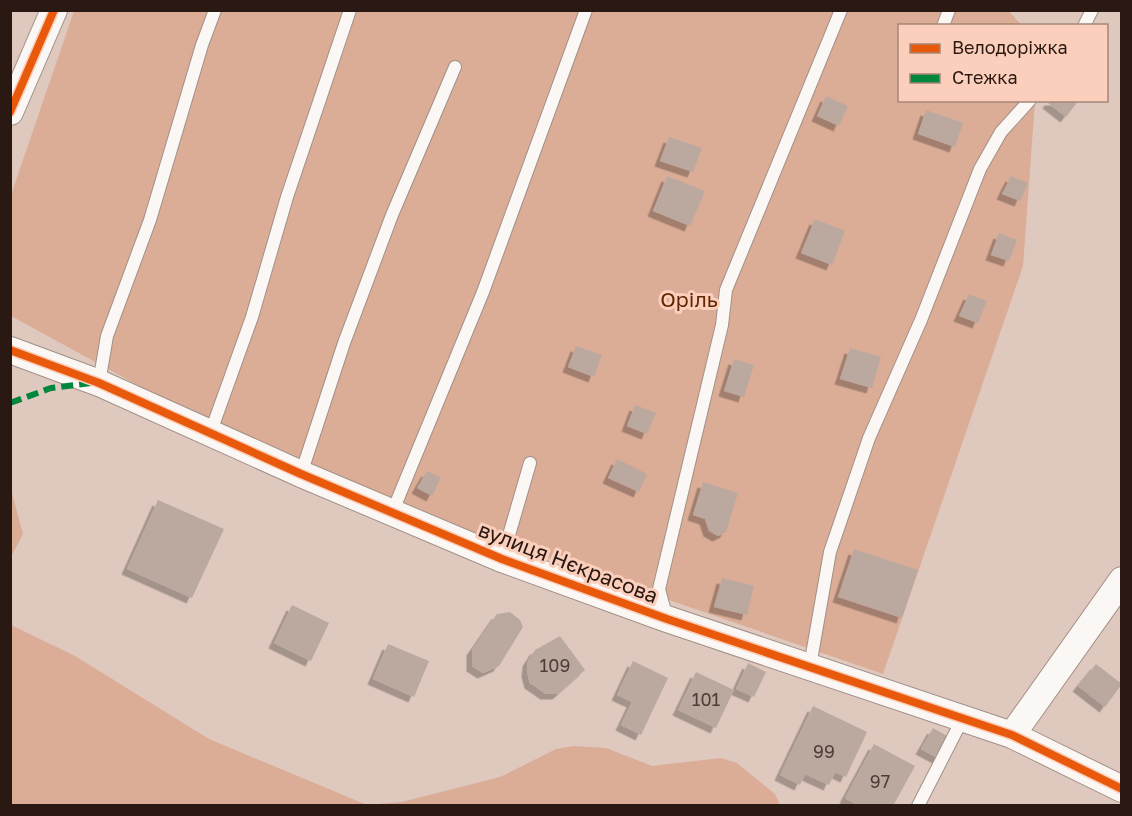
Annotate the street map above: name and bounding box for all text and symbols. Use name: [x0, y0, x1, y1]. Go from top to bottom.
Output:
legend: [898, 24, 1108, 102]
text: Велодоріжка: [952, 36, 1068, 58]
text: Стежка: [952, 66, 1018, 88]
park label: Оріль: [660, 286, 718, 312]
street label: вулиця Нєкрасова: [475, 516, 662, 608]
house number: 109: [540, 654, 570, 676]
house number: 101: [692, 688, 721, 710]
house number: 99: [813, 740, 835, 762]
house number: 97: [870, 770, 890, 792]

